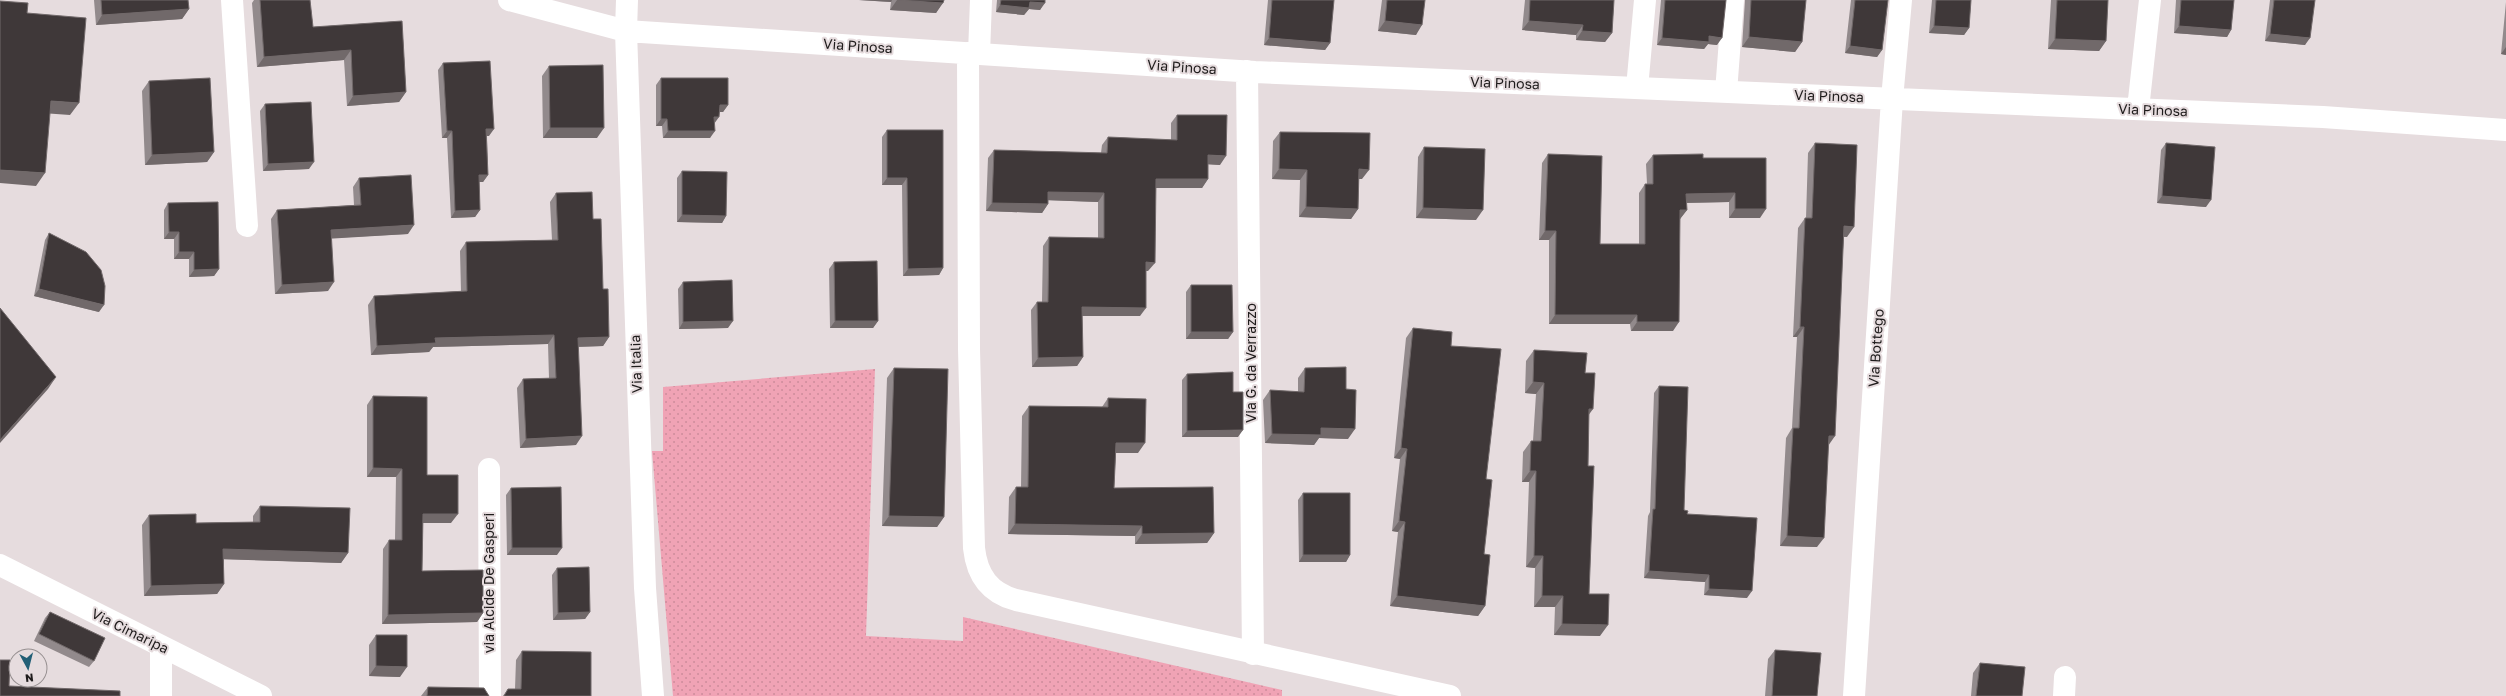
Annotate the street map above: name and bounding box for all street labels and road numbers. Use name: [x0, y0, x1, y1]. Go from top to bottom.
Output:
street label: Via Pinosa: [823, 35, 893, 56]
street label: Via Pinosa: [1147, 56, 1217, 77]
street label: Via Pinosa: [1470, 73, 1540, 92]
street label: Via Pinosa: [1794, 86, 1864, 105]
street label: Via Pinosa: [2118, 100, 2188, 119]
street label: Via G. da Verrazzo: [1242, 303, 1259, 423]
street label: Via Bottego: [1864, 308, 1887, 388]
street label: Via Italia: [626, 334, 645, 394]
street label: via Alcide De Gasperi: [480, 513, 497, 653]
street label: Via Cimaripa: [89, 605, 172, 657]

